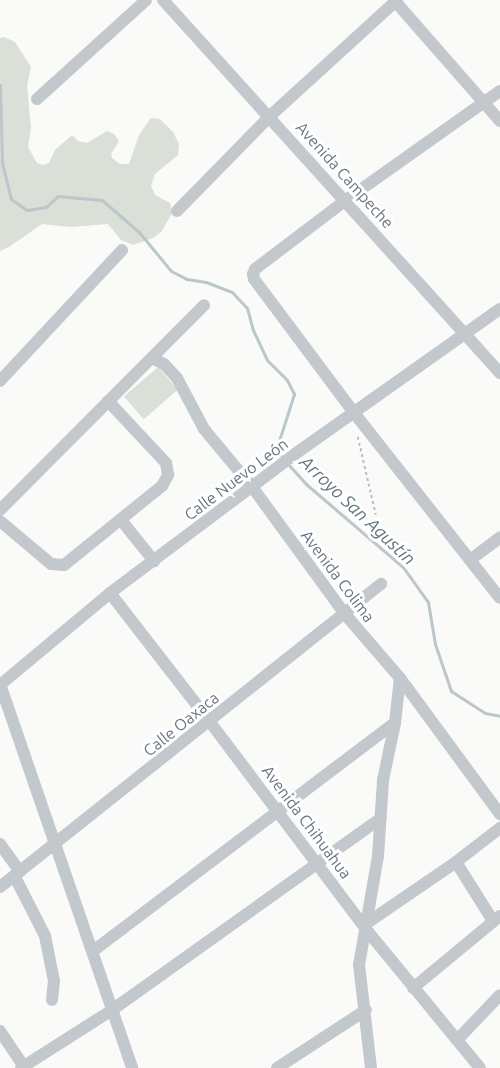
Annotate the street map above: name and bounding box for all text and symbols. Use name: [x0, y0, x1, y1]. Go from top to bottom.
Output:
street label: Avenida Campeche: [292, 118, 398, 232]
street label: Calle Nuevo León: [180, 434, 292, 524]
water label: Arroyo San Agustín: [296, 451, 420, 569]
street label: Avenida Colima: [297, 526, 379, 626]
street label: Calle Oaxaca: [139, 688, 223, 760]
street label: Avenida Chihuahua: [258, 762, 356, 882]

